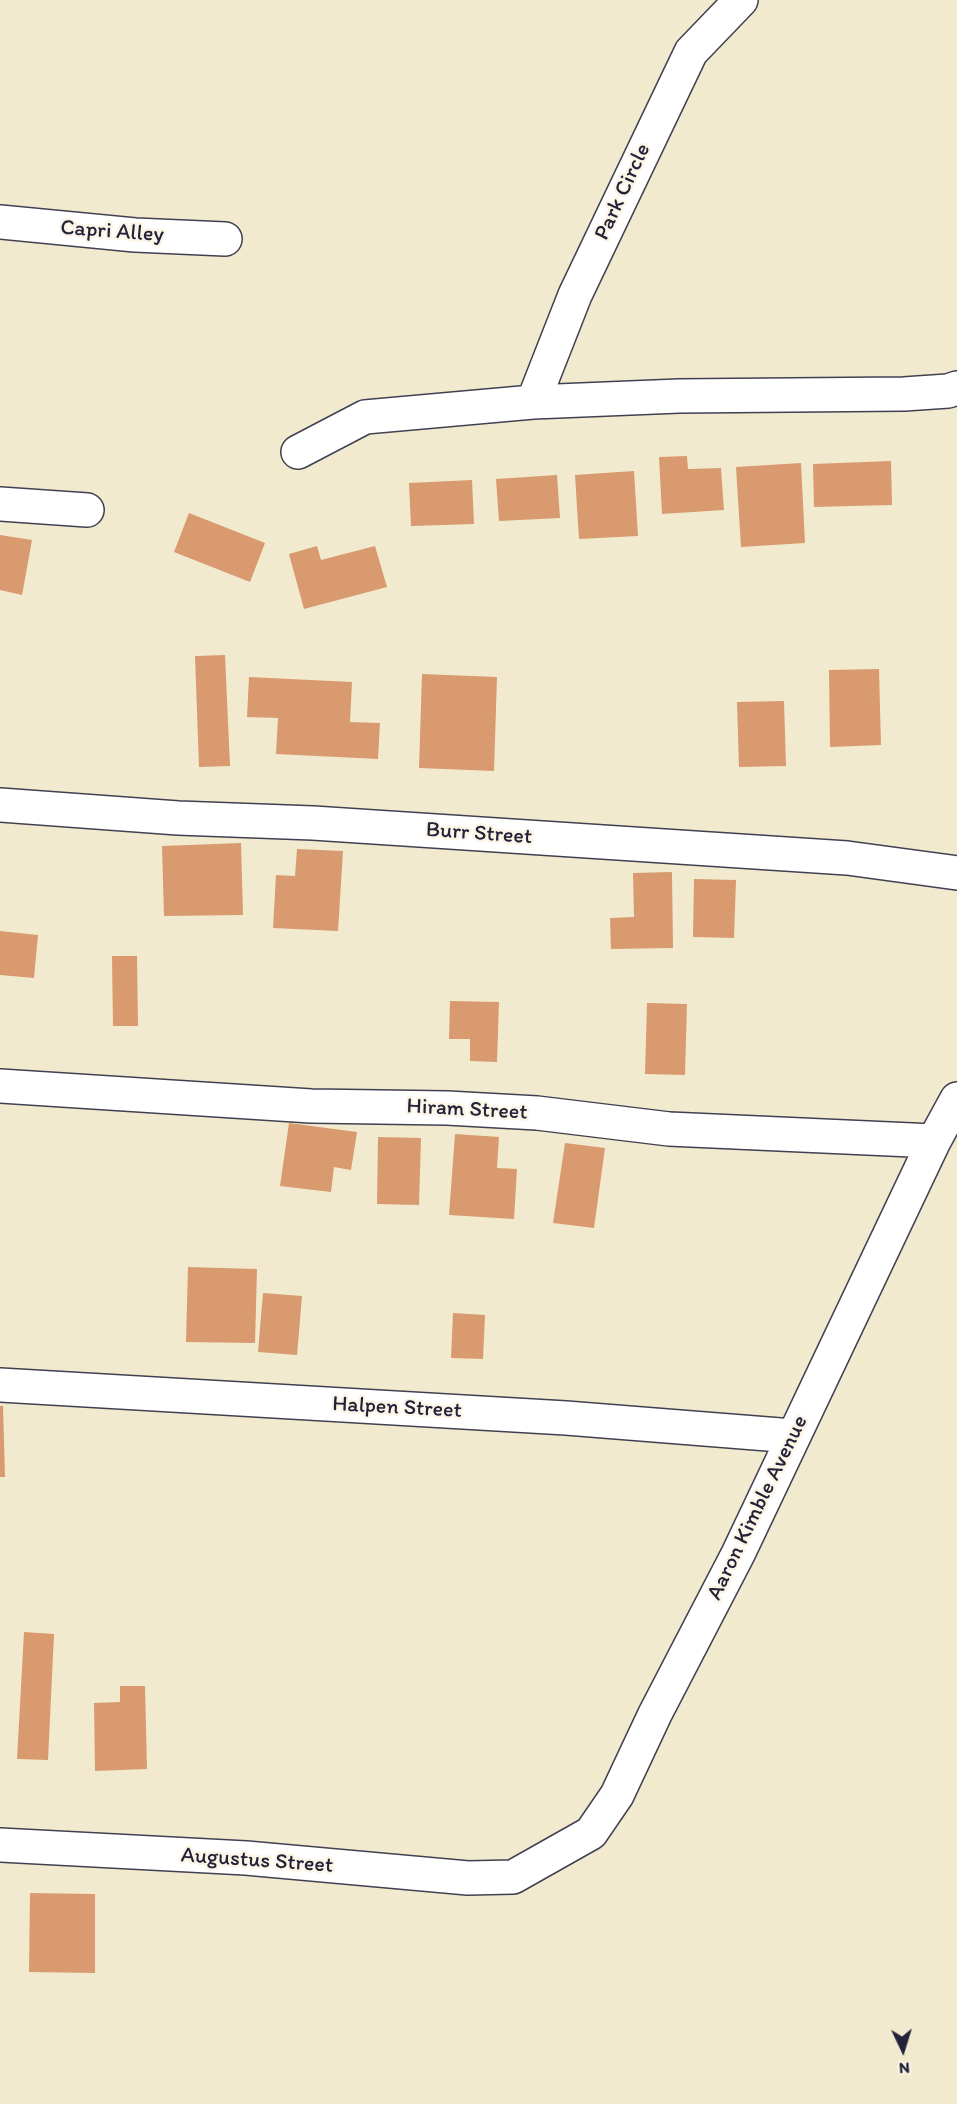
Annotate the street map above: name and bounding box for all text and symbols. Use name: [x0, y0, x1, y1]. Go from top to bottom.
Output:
street label: Park Circle: [589, 140, 657, 244]
street label: Capri Alley: [59, 215, 165, 249]
street label: Burr Street: [425, 817, 533, 851]
street label: Hiram Street: [406, 1094, 528, 1126]
street label: Halpen Street: [332, 1391, 462, 1425]
street label: Aaron Kimble Avenue: [702, 1411, 814, 1605]
street label: Augustus Street: [180, 1843, 334, 1879]
north arrow: [873, 2020, 933, 2080]
text: N: [898, 2059, 910, 2078]

